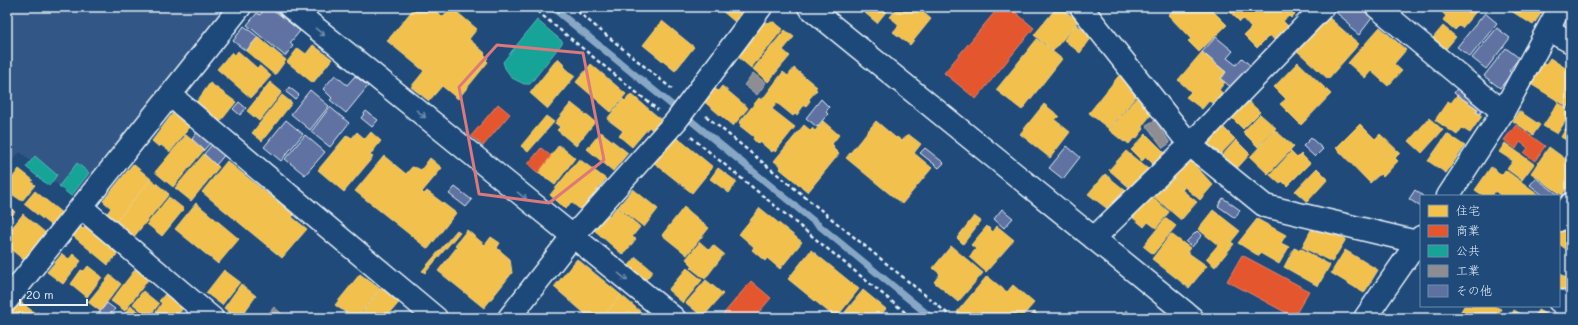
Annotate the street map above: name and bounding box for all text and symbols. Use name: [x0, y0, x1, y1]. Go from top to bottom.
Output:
one-way arrow: [315, 27, 326, 36]
one-way arrow: [416, 109, 427, 118]
one-way arrow: [517, 191, 527, 200]
legend: [1420, 195, 1560, 307]
text: 住宅: [1456, 202, 1480, 218]
text: 商業: [1456, 222, 1480, 238]
text: 公共: [1456, 242, 1480, 258]
text: 工業: [1456, 262, 1480, 278]
one-way arrow: [618, 273, 629, 282]
scale bar: [20, 281, 87, 307]
text: その他: [1456, 282, 1492, 298]
text: 20 m: [26, 286, 54, 302]

